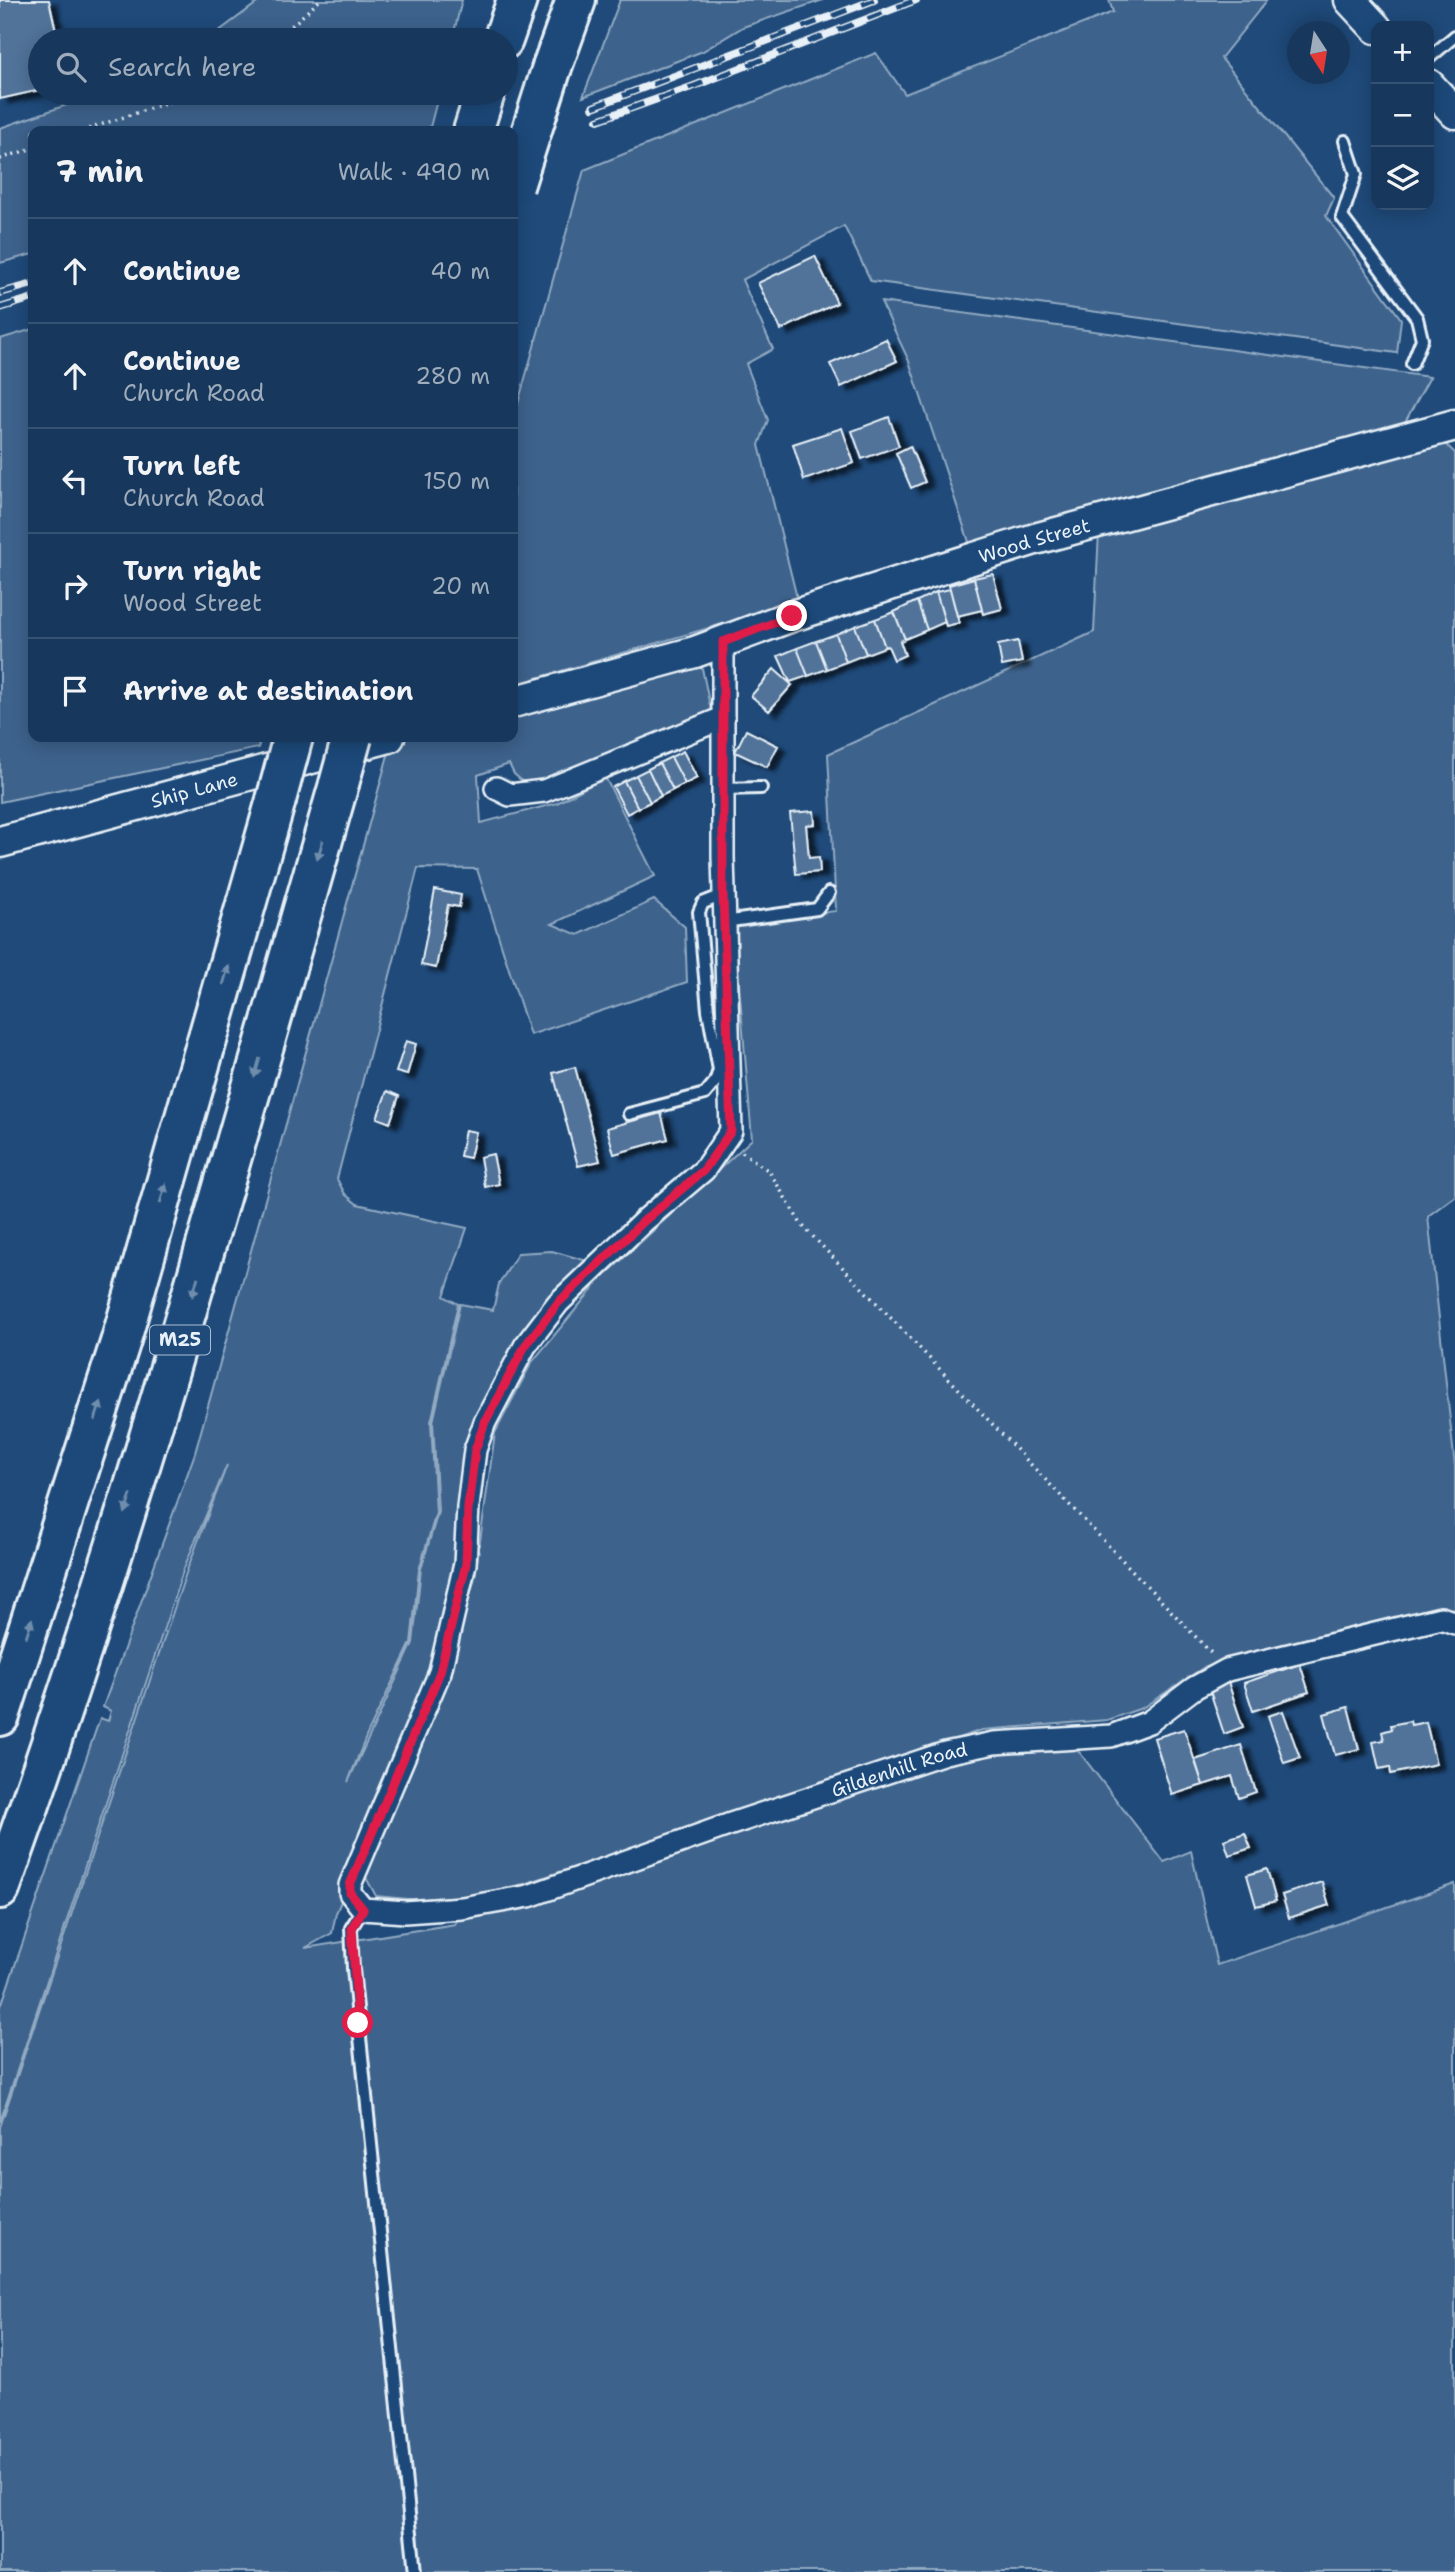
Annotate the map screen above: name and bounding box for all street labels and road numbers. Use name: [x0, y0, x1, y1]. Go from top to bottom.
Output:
street label: Wood Street: [975, 513, 1093, 569]
street label: Ship Lane: [148, 766, 240, 814]
road number: M25: [150, 1325, 210, 1354]
street label: Gildenhill Road: [828, 1737, 970, 1803]

